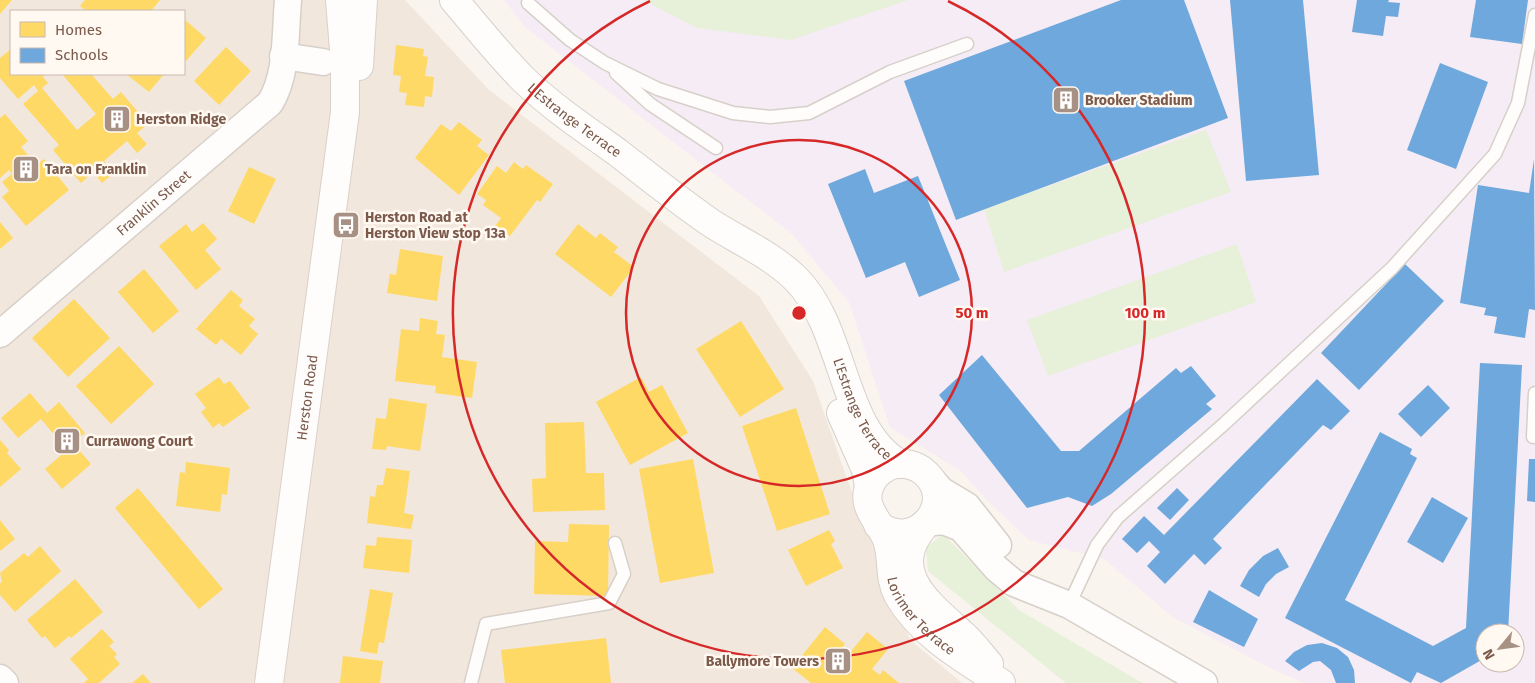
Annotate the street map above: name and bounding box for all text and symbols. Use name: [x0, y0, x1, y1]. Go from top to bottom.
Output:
legend: [10, 10, 185, 75]
text: Homes: [55, 21, 102, 39]
text: Schools: [55, 46, 108, 64]
street label: L'Estrange Terrace: [524, 79, 625, 161]
building icon: Brooker Stadium: [1051, 85, 1081, 115]
place label: Brooker Stadium: [1085, 92, 1193, 109]
building icon: Herston Ridge: [102, 104, 132, 134]
place label: Herston Ridge: [136, 111, 226, 128]
building icon: Tara on Franklin: [11, 154, 41, 184]
place label: Tara on Franklin: [45, 161, 146, 178]
street label: Franklin Street: [113, 166, 195, 239]
place label: Herston Road at Herston View stop 13a: [365, 209, 506, 242]
bus stop icon: Herston Road at Herston View stop 13a: [331, 210, 361, 240]
centre of rings: [790, 304, 808, 322]
text: 50 m: [955, 304, 989, 322]
text: 100 m: [1125, 304, 1165, 322]
street label: Herston Road: [293, 354, 321, 441]
street label: L'Estrange Terrace: [830, 356, 895, 464]
building icon: Currawong Court: [52, 426, 82, 456]
place label: Currawong Court: [86, 433, 194, 450]
street label: Lorimer Terrace: [884, 575, 959, 659]
north arrow: [1475, 623, 1525, 673]
building icon: Ballymore Towers: [823, 646, 853, 676]
text: N: [1479, 646, 1499, 662]
place label: Ballymore Towers: [706, 653, 819, 670]

